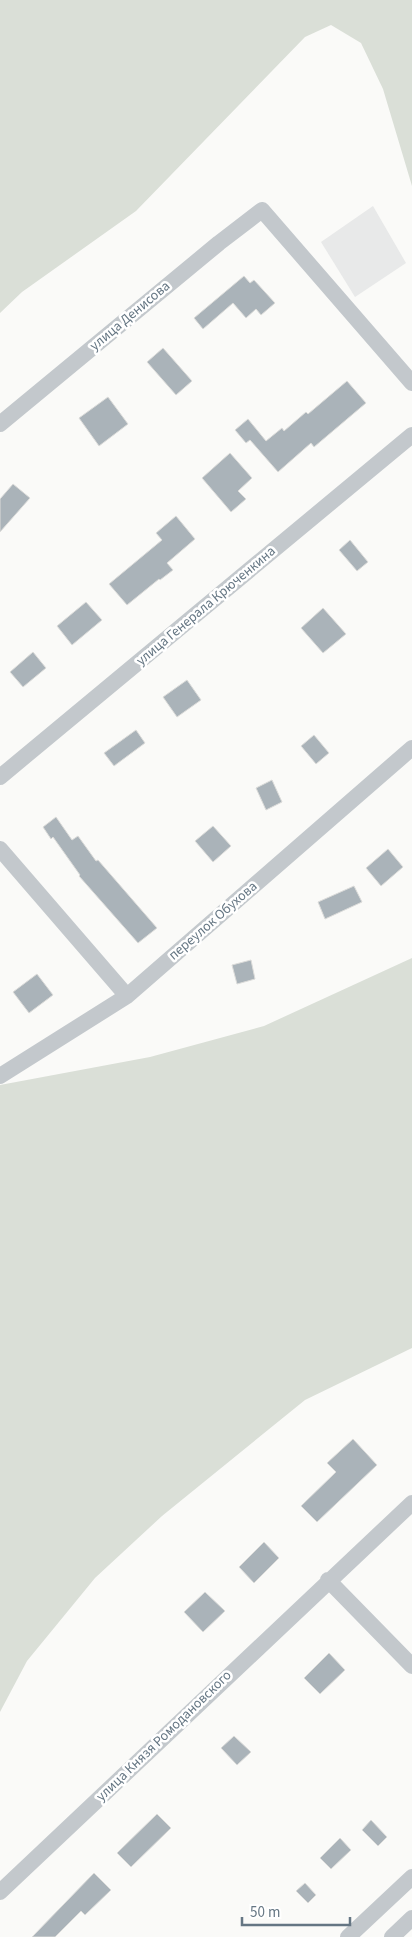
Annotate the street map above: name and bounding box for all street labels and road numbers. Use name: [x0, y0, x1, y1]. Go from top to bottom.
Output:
street label: улица Денисова: [86, 276, 174, 356]
street label: улица Генерала Крюченкина: [132, 542, 280, 670]
street label: переулок Обухова: [164, 877, 262, 965]
street label: улица Князя Ромодановского: [92, 1666, 236, 1806]

